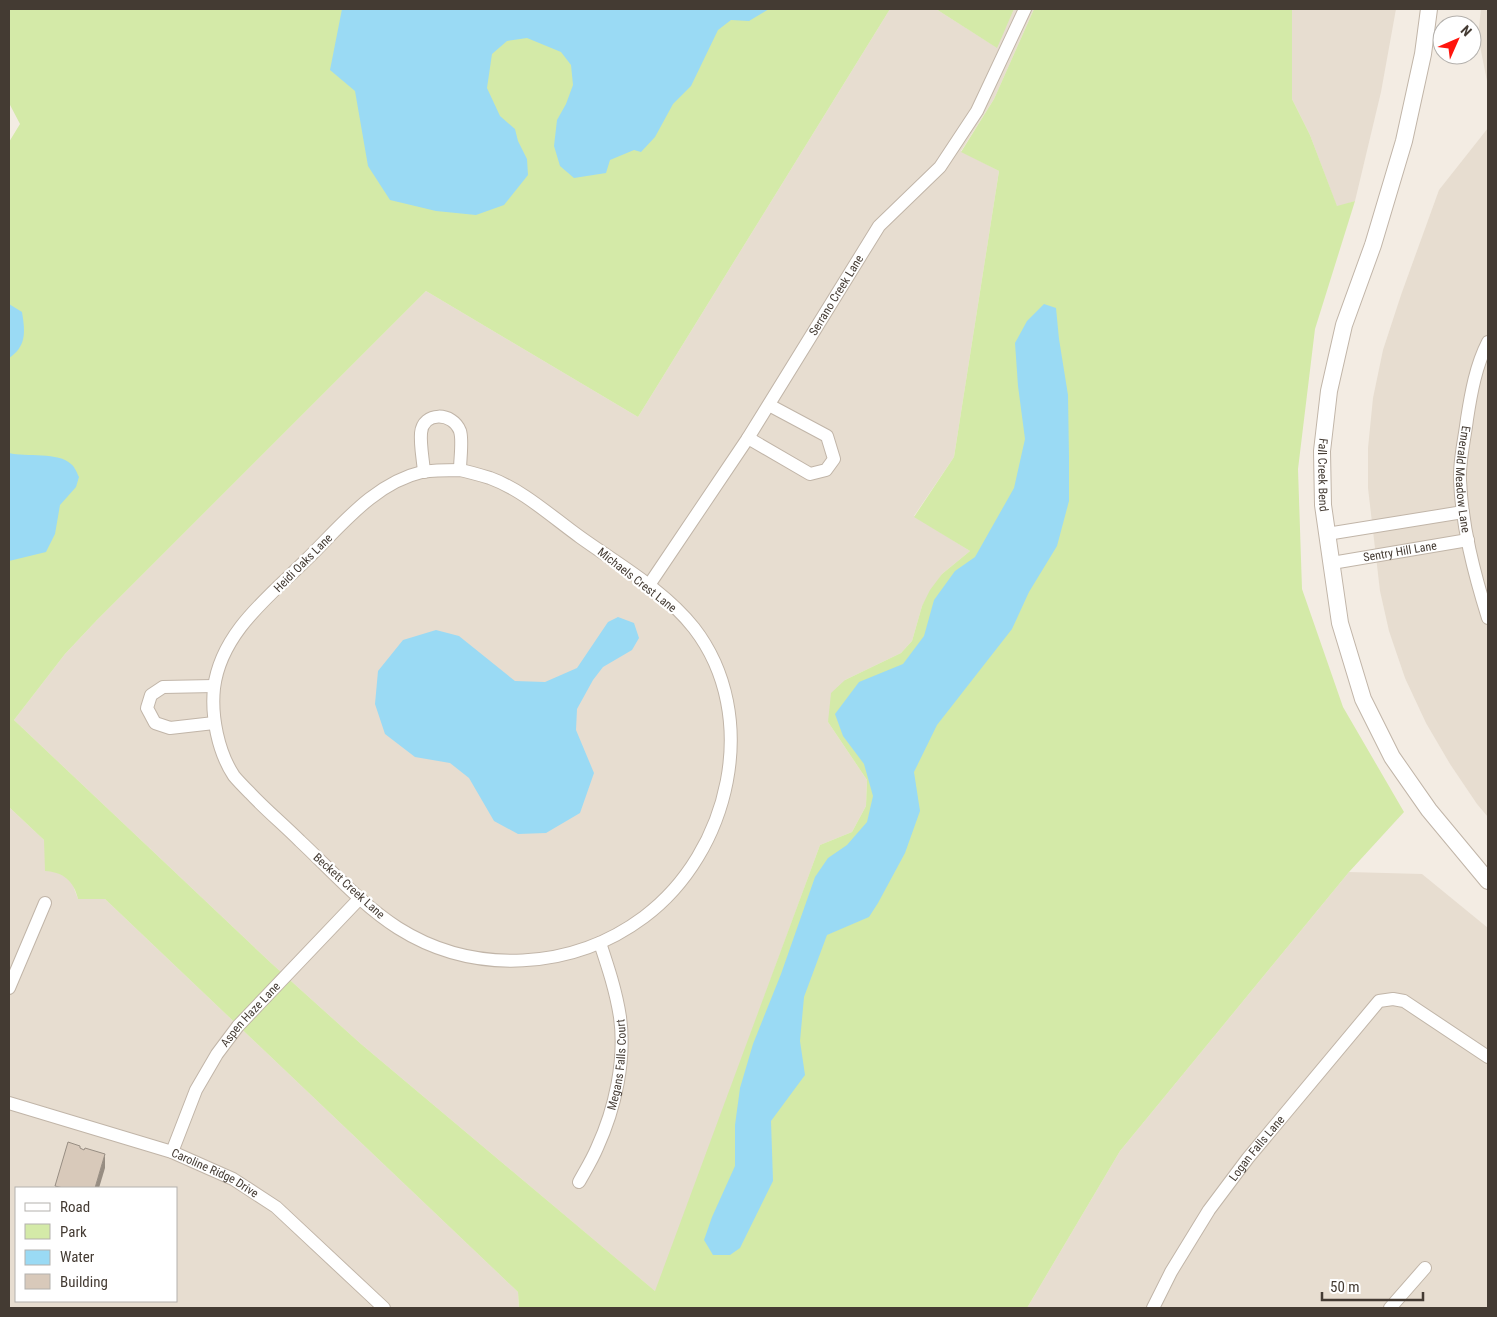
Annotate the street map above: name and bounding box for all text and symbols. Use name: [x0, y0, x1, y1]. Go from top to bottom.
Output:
north arrow: [1432, 15, 1482, 65]
text: N: [1458, 22, 1475, 39]
street label: Serrano Creek Lane: [806, 252, 867, 338]
street label: Emerald Meadow Lane: [1453, 425, 1473, 534]
street label: Fall Creek Bend: [1315, 437, 1331, 513]
street label: Heidi Oaks Lane: [271, 531, 335, 595]
street label: Sentry Hill Lane: [1362, 538, 1438, 565]
street label: Michaels Crest Lane: [595, 545, 679, 615]
street label: Beckett Creek Lane: [310, 850, 388, 922]
street label: Aspen Haze Lane: [218, 979, 283, 1050]
street label: Megans Falls Court: [605, 1018, 629, 1112]
street label: Logan Falls Lane: [1226, 1113, 1288, 1184]
street label: Caroline Ridge Drive: [169, 1146, 261, 1201]
legend: [15, 1187, 178, 1302]
text: Road: [60, 1198, 90, 1216]
text: Park: [60, 1223, 87, 1241]
text: Water: [60, 1248, 95, 1266]
scale bar: [1322, 1270, 1423, 1302]
text: Building: [60, 1273, 108, 1291]
text: 50 m: [1330, 1278, 1360, 1296]

